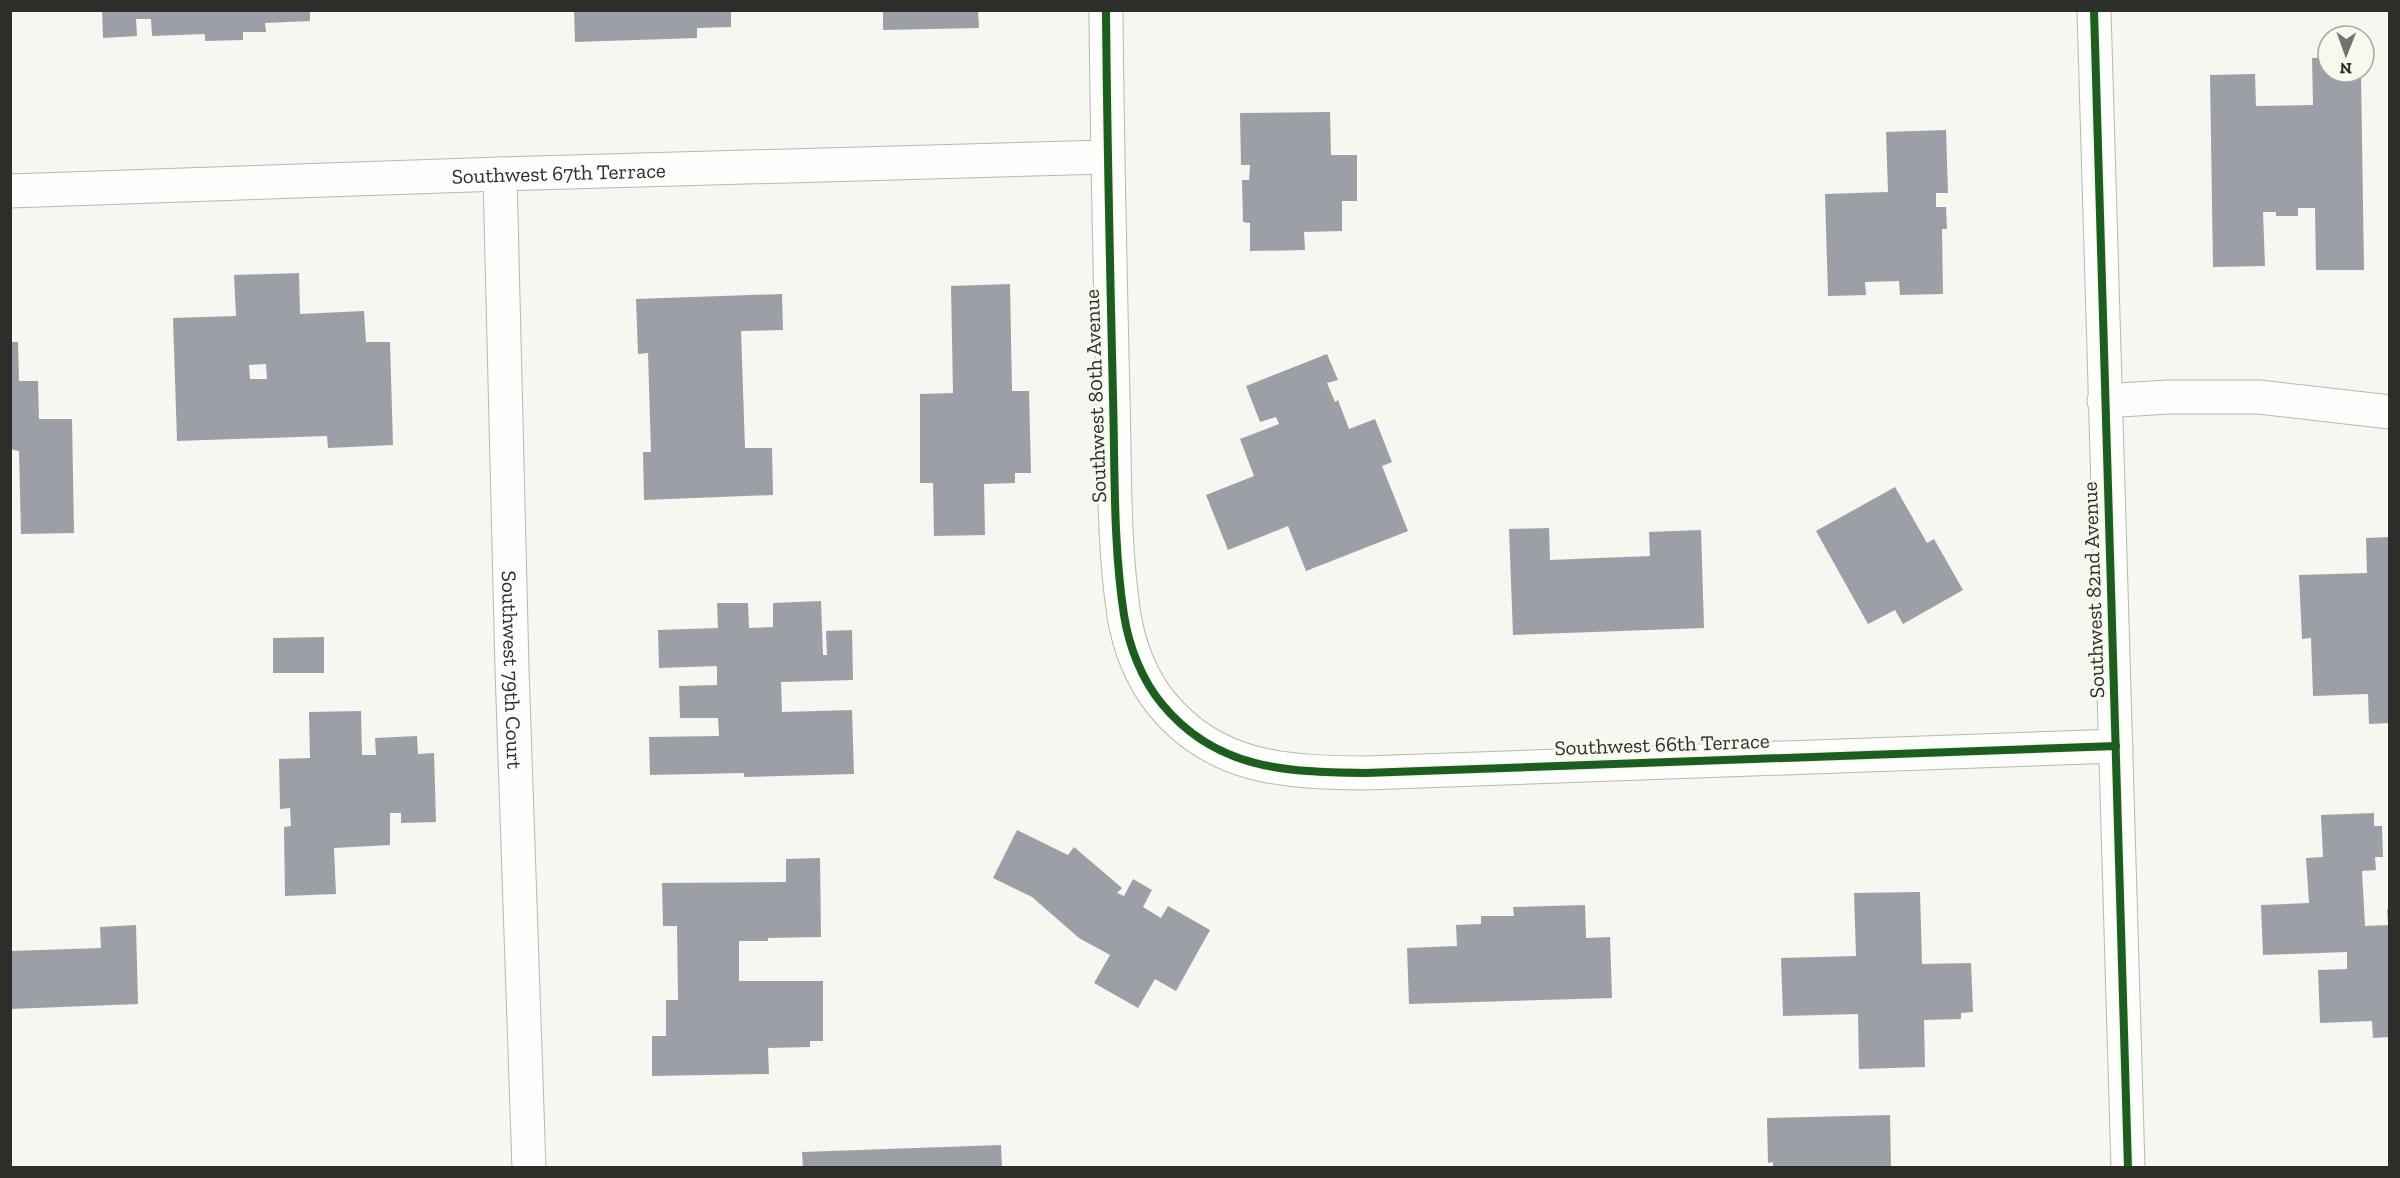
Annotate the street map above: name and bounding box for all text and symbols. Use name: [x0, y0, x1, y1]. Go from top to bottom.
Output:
north arrow: [2316, 24, 2376, 84]
text: N: [2339, 59, 2352, 78]
street label: Southwest 67th Terrace: [451, 157, 666, 188]
street label: Southwest 80th Avenue: [1079, 289, 1111, 503]
street label: Southwest 82nd Avenue: [2077, 481, 2109, 699]
street label: Southwest 79th Court: [497, 570, 528, 770]
street label: Southwest 66th Terrace: [1554, 728, 1770, 760]

